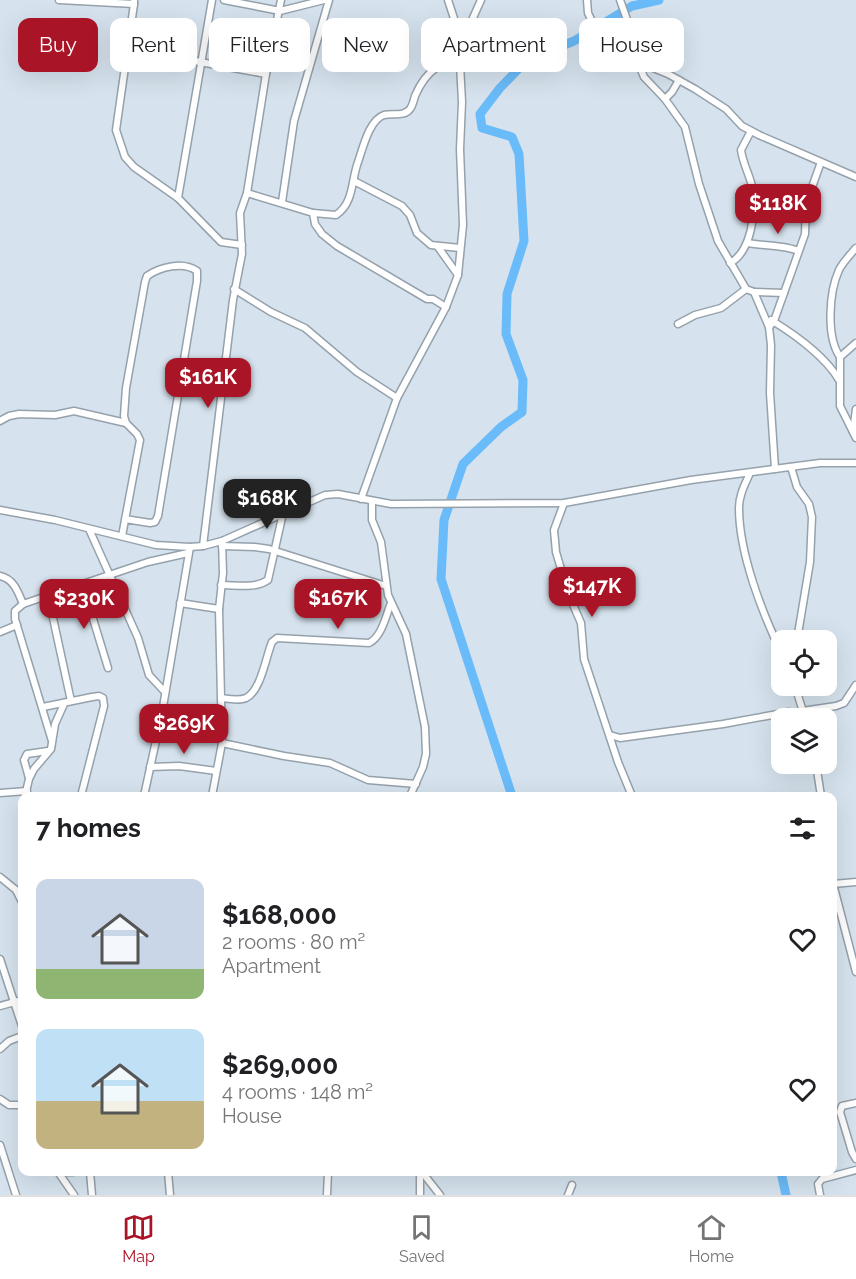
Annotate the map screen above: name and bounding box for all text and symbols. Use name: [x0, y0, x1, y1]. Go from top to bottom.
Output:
chip: Buy: [18, 18, 98, 72]
chip: Rent: [110, 18, 197, 72]
chip: Filters: [209, 18, 310, 72]
chip: New: [322, 18, 409, 72]
chip: Apartment: [421, 18, 567, 72]
chip: House: [579, 18, 684, 72]
pin: $118K: [736, 184, 820, 235]
text: $118K: [749, 191, 807, 215]
pin: $161K: [166, 358, 250, 409]
text: $161K: [179, 365, 237, 389]
pin: $168K: [225, 479, 309, 530]
text: $168K: [237, 486, 297, 510]
pin: $147K: [550, 567, 634, 618]
text: $147K: [563, 574, 621, 598]
pin: $230K: [42, 579, 126, 630]
pin: $167K: [296, 579, 380, 630]
text: $230K: [54, 586, 114, 610]
text: $167K: [308, 586, 368, 610]
map controls: [771, 630, 837, 774]
button: locate: [771, 630, 837, 696]
pin: $269K: [142, 704, 226, 755]
button: layers: [771, 708, 837, 774]
text: $269K: [153, 711, 215, 735]
icon: filters: [786, 812, 819, 845]
text: 7 homes: [36, 813, 141, 843]
text: $168,000: [222, 900, 337, 930]
icon: home: [84, 903, 156, 975]
icon: heart: [786, 923, 819, 956]
text: 2 rooms · 80 m²: [222, 930, 365, 954]
text: Apartment: [222, 954, 321, 978]
text: $269,000: [222, 1050, 338, 1080]
icon: home: [84, 1053, 156, 1125]
icon: heart: [786, 1073, 819, 1106]
text: 4 rooms · 148 m²: [222, 1080, 373, 1104]
text: House: [222, 1104, 282, 1128]
tab: Map: [122, 1211, 155, 1266]
tab: Saved: [399, 1211, 445, 1266]
tab: Home: [689, 1211, 734, 1266]

